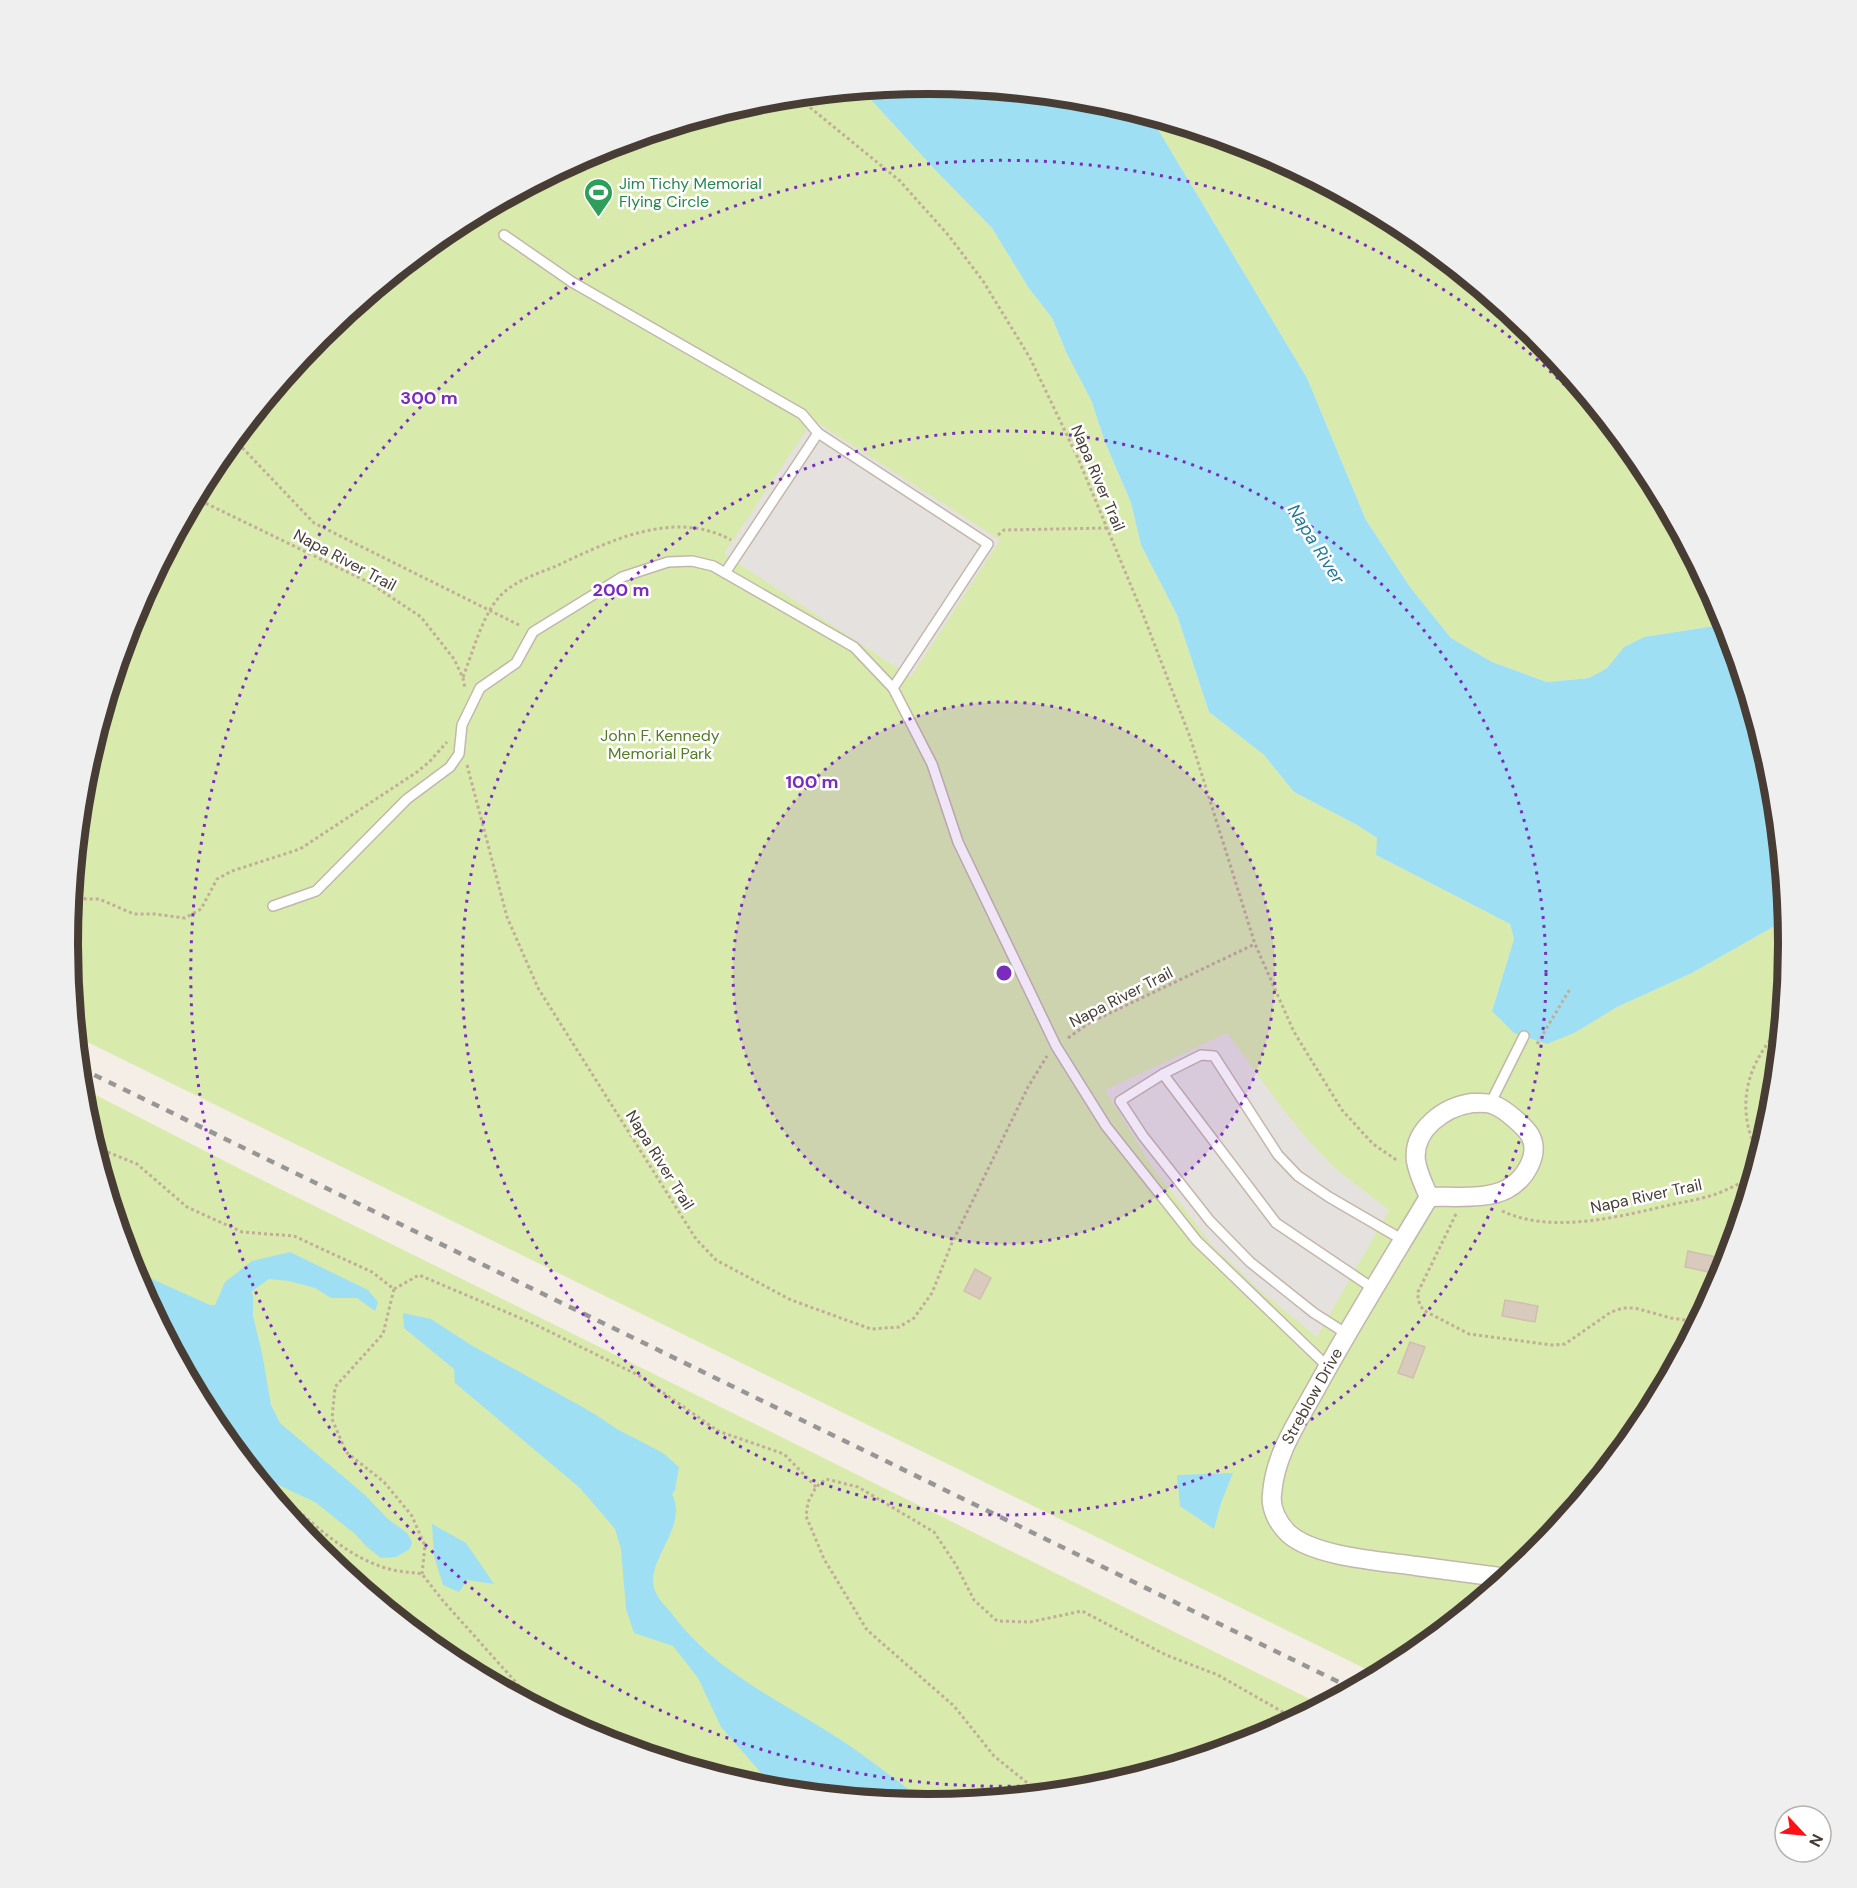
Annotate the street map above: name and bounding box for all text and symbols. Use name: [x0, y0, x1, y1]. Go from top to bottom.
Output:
place label: Jim Tichy Memorial Flying Circle: [619, 173, 762, 212]
sports icon: Jim Tichy Memorial Flying Circle: [582, 176, 614, 218]
text: 300 m: [400, 386, 458, 410]
street label: Napa River Trail: [1066, 422, 1130, 534]
water label: Napa River: [1282, 499, 1351, 590]
street label: Napa River Trail: [290, 524, 400, 596]
text: 200 m: [593, 578, 649, 602]
park label: John F. Kennedy Memorial Park: [600, 725, 720, 764]
text: 100 m: [785, 770, 839, 794]
street label: Napa River Trail: [1066, 962, 1176, 1032]
centre of rings: [994, 963, 1014, 983]
street label: Napa River Trail: [621, 1106, 699, 1214]
street label: Napa River Trail: [1588, 1174, 1704, 1218]
street label: Streblow Drive: [1277, 1344, 1347, 1448]
north arrow: [1773, 1804, 1833, 1864]
text: N: [1804, 1831, 1828, 1850]

